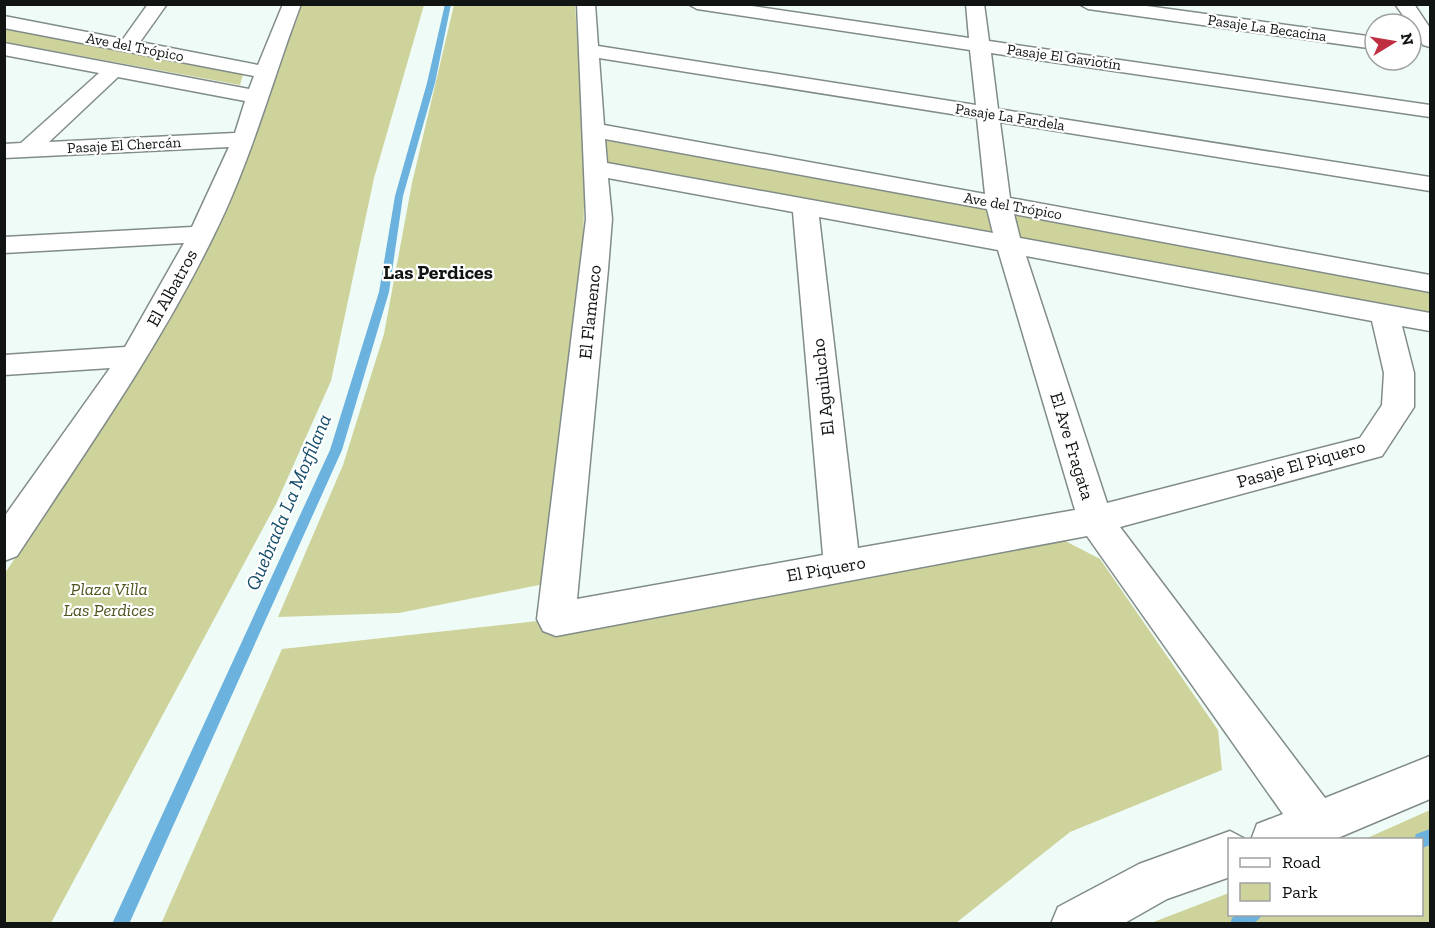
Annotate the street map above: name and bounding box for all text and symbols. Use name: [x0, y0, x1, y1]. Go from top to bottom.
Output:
street label: Pasaje La Becacina: [1206, 11, 1328, 45]
north arrow: [1363, 12, 1423, 72]
street label: Ave del Trópico: [84, 29, 186, 65]
text: N: [1397, 31, 1418, 47]
street label: Pasaje El Gaviotín: [1006, 40, 1123, 74]
street label: Pasaje La Fardela: [954, 99, 1066, 135]
street label: Pasaje El Chercán: [66, 133, 182, 157]
street label: Ave del Trópico: [962, 189, 1064, 224]
street label: El Albatros: [142, 245, 202, 331]
district label: Las Perdices: [383, 260, 493, 284]
street label: El Flamenco: [574, 264, 606, 360]
street label: El Aguilucho: [807, 337, 839, 437]
street label: El Ave Fragata: [1045, 390, 1099, 503]
water label: Quebrada La Morfilana: [240, 410, 336, 594]
street label: Pasaje El Piquero: [1234, 435, 1368, 493]
street label: El Piquero: [785, 551, 867, 587]
park label: Plaza Villa Las Perdices: [64, 578, 154, 621]
legend: [1228, 838, 1423, 916]
text: Road: [1282, 851, 1321, 873]
text: Park: [1282, 881, 1318, 903]

